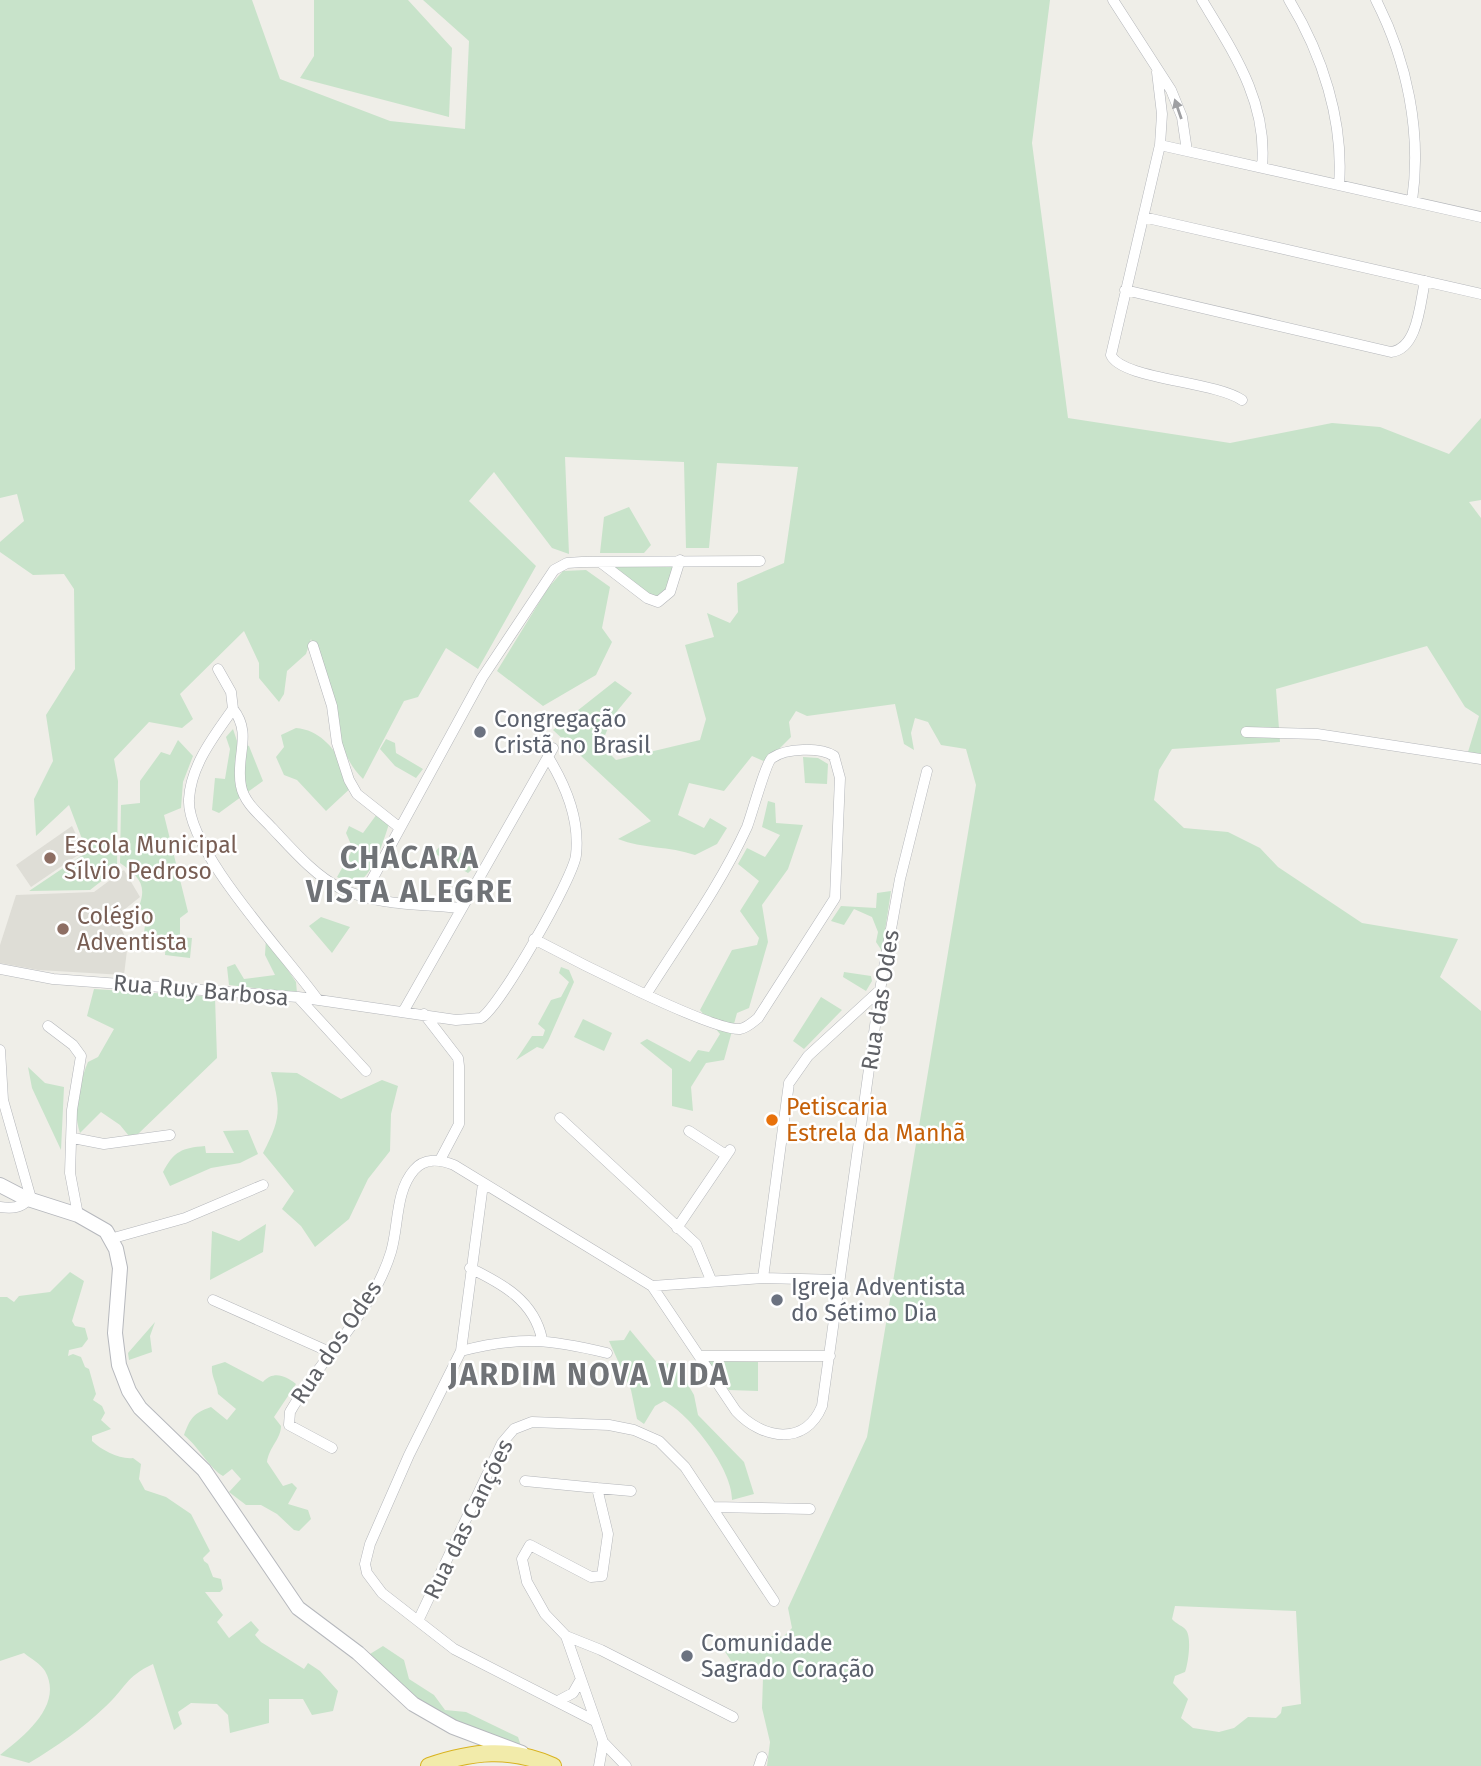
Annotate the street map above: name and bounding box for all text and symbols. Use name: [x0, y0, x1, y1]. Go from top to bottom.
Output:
one-way arrow: [1172, 98, 1183, 119]
place label: Congregação Cristã no Brasil: [494, 705, 651, 759]
marker: Congregação Cristã no Brasil: [472, 724, 488, 740]
place label: Escola Municipal Sílvio Pedroso: [64, 831, 238, 885]
district label: CHÁCARA VISTA ALEGRE: [305, 837, 514, 910]
marker: Escola Municipal Sílvio Pedroso: [42, 850, 58, 866]
place label: Colégio Adventista: [77, 902, 187, 956]
marker: Colégio Adventista: [55, 921, 71, 937]
street label: Rua das Odes: [855, 928, 905, 1072]
street label: Rua Ruy Barbosa: [112, 968, 290, 1012]
place label: Petiscaria Estrela da Manhã: [786, 1093, 965, 1147]
marker: Petiscaria Estrela da Manhã: [764, 1112, 780, 1128]
place label: Igreja Adventista do Sétimo Dia: [791, 1273, 966, 1327]
street label: Rua dos Odes: [284, 1275, 388, 1409]
marker: Igreja Adventista do Sétimo Dia: [769, 1292, 785, 1308]
district label: JARDIM NOVA VIDA: [447, 1357, 730, 1393]
street label: Rua das Canções: [417, 1434, 519, 1604]
place label: Comunidade Sagrado Coração: [701, 1629, 875, 1683]
marker: Comunidade Sagrado Coração: [679, 1648, 695, 1664]

